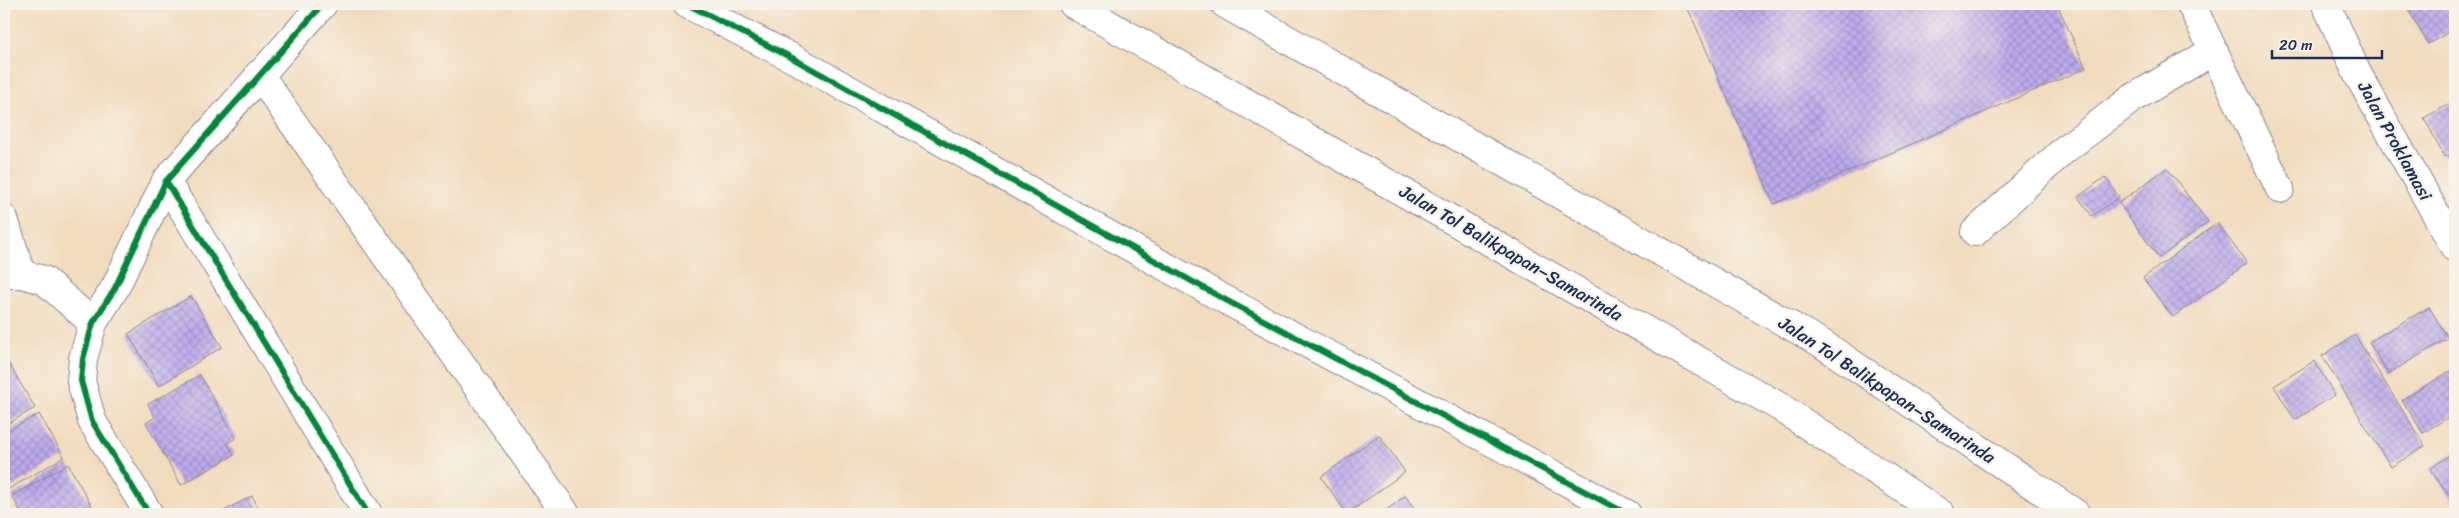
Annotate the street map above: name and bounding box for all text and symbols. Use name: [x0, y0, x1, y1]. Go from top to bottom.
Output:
scale bar: [2272, 28, 2382, 60]
text: 20 m: [2279, 32, 2313, 58]
street label: Jalan Proklamasi: [2348, 74, 2442, 208]
street label: Jalan Tol Balikpapan–Samarinda: [1392, 175, 1630, 331]
street label: Jalan Tol Balikpapan–Samarinda: [1771, 307, 2003, 473]

